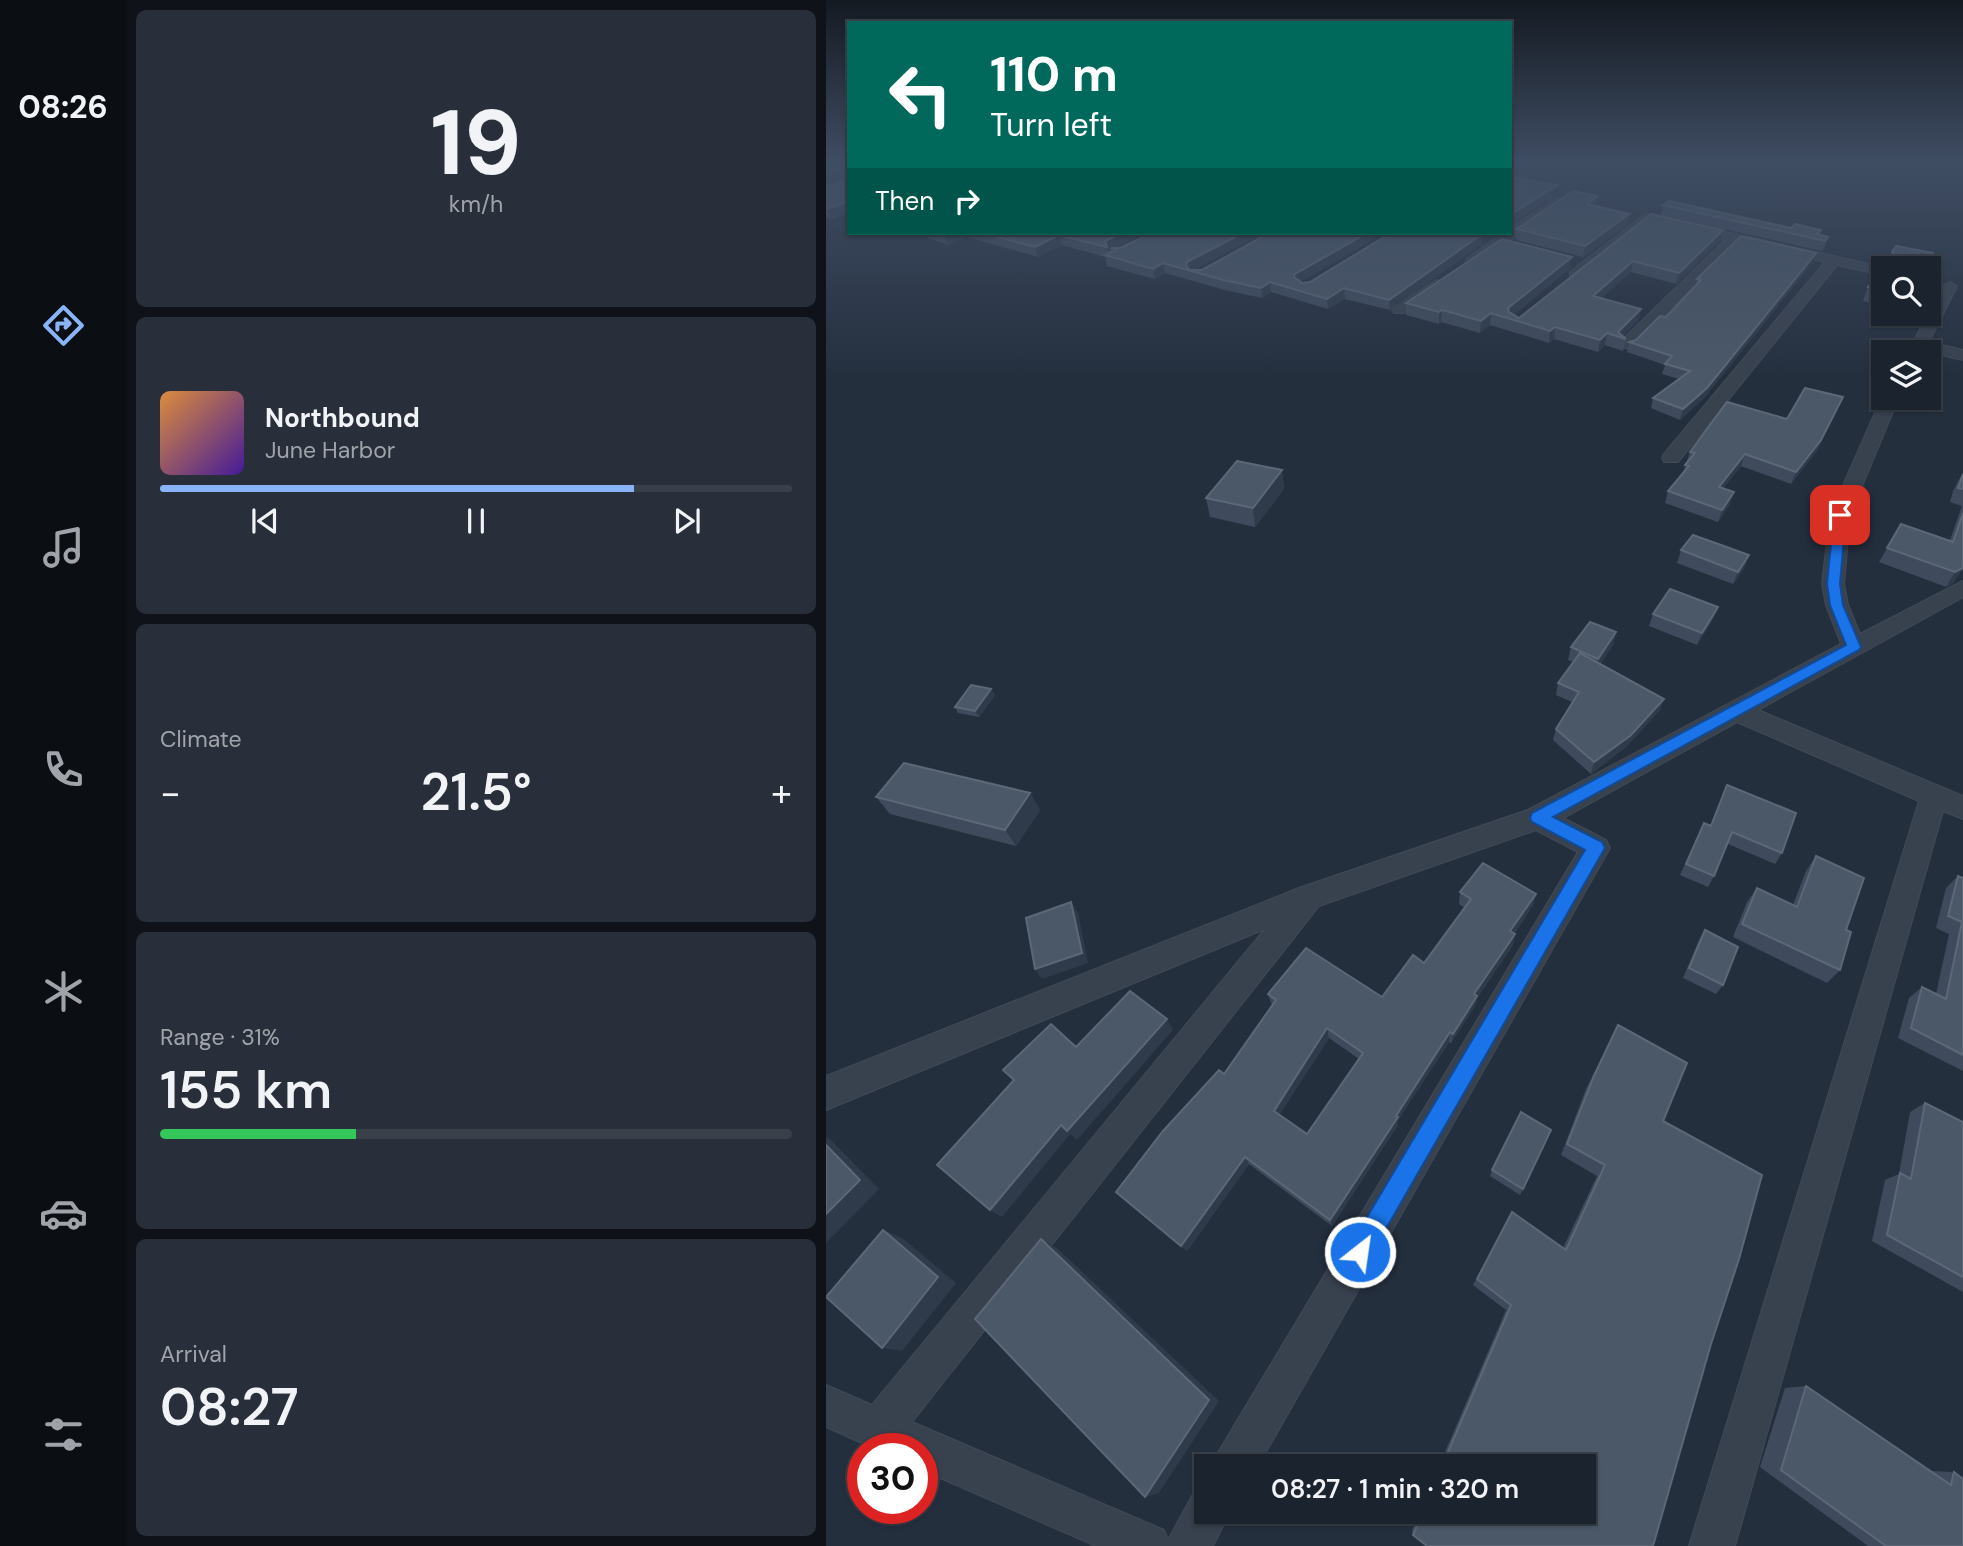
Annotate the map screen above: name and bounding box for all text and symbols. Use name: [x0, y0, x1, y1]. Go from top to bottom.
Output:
text: 110 m: [990, 42, 1118, 106]
icon: left: [875, 49, 966, 140]
text: 19: [431, 84, 521, 202]
text: 08:26: [18, 86, 108, 128]
text: Turn left: [990, 104, 1112, 146]
icon: right: [948, 182, 986, 220]
text: Then: [875, 184, 934, 218]
text: km/h: [449, 189, 503, 219]
map controls: [1871, 256, 1941, 410]
button: search: [1871, 256, 1941, 326]
icon: directions: [39, 301, 88, 350]
button: layers: [1871, 340, 1941, 410]
text: Northbound: [265, 401, 420, 435]
text: June Harbor: [265, 435, 395, 465]
pin: [1810, 485, 1870, 545]
icon: arrive: [1821, 496, 1859, 534]
icon: previous: [246, 502, 284, 540]
icon: pause: [457, 502, 495, 540]
icon: next: [668, 502, 706, 540]
icon: music: [39, 523, 88, 572]
text: Climate: [160, 724, 242, 754]
icon: phone: [39, 745, 88, 794]
text: 21.5°: [420, 758, 532, 826]
text: −: [160, 768, 181, 818]
text: +: [771, 768, 792, 818]
icon: climate: [39, 967, 88, 1016]
text: Range · 31%: [160, 1022, 280, 1052]
text: 155 km: [160, 1056, 332, 1124]
icon: car: [39, 1189, 88, 1238]
position arrow: [1323, 1215, 1397, 1289]
text: Arrival: [160, 1339, 227, 1369]
text: 08:27: [160, 1373, 299, 1441]
icon: filters: [39, 1410, 88, 1459]
speed limit sign: 30: [847, 1433, 938, 1524]
text: 08:27 · 1 min · 320 m: [1271, 1472, 1519, 1506]

